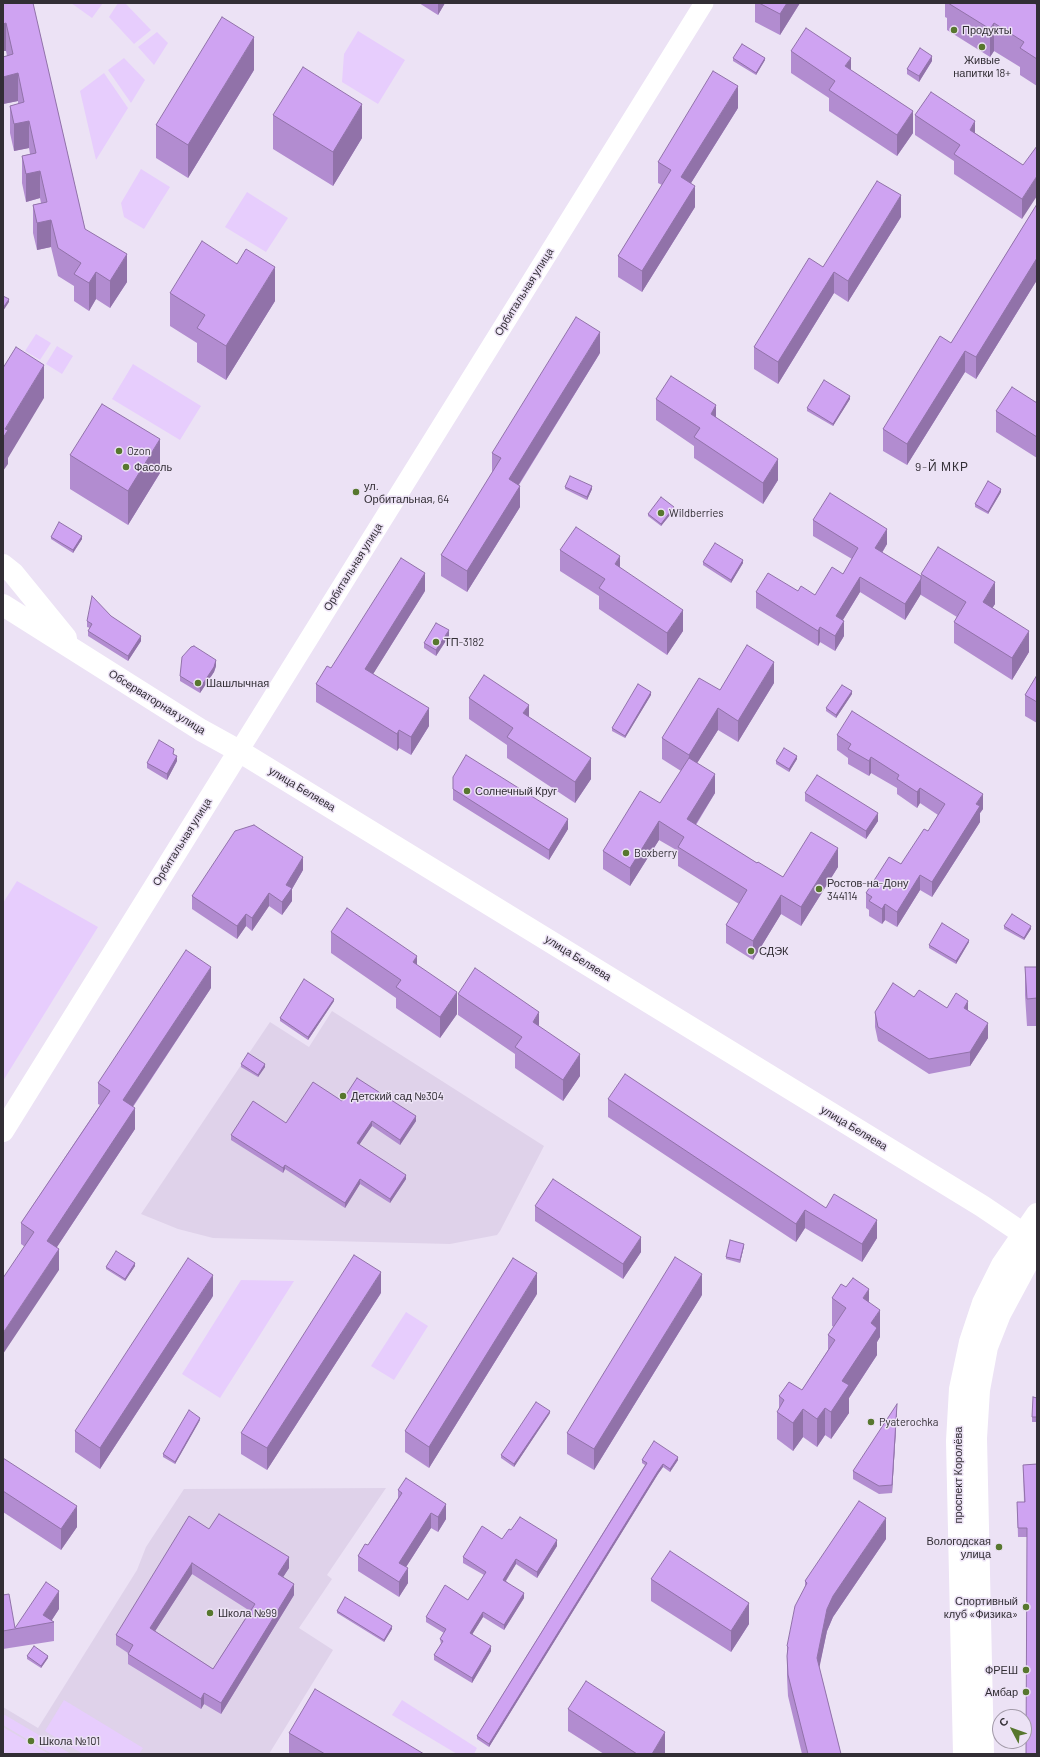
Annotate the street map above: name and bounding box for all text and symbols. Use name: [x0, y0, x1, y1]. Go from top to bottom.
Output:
place label: Продукты: [962, 23, 1012, 37]
marker: Продукты: [949, 25, 959, 35]
marker: Живые напитки 18+: [977, 42, 987, 52]
place label: Живые напитки 18+: [953, 53, 1011, 79]
street label: Орбитальная улица: [492, 246, 556, 338]
place label: Ozon: [127, 444, 151, 458]
marker: Ozon: [114, 446, 124, 456]
place label: Фасоль: [134, 460, 172, 474]
district label: 9-Й МКР: [915, 460, 969, 474]
marker: Фасоль: [121, 462, 131, 472]
place label: ул. Орбитальная, 64: [364, 479, 449, 505]
marker: ул. Орбитальная, 64: [351, 487, 361, 497]
place label: Wildberries: [669, 506, 724, 520]
marker: Wildberries: [656, 508, 666, 518]
street label: Орбитальная улица: [321, 521, 385, 613]
place label: ТП-3182: [444, 635, 484, 649]
marker: ТП-3182: [431, 637, 441, 647]
street label: Обсерваторная улица: [106, 667, 208, 737]
place label: Шашлычная: [206, 676, 269, 690]
marker: Шашлычная: [193, 678, 203, 688]
street label: улица Беляева: [266, 764, 338, 814]
place label: Солнечный Круг: [475, 784, 557, 798]
marker: Солнечный Круг: [462, 786, 472, 796]
street label: Орбитальная улица: [150, 796, 214, 888]
place label: Boxberry: [634, 846, 677, 860]
marker: Boxberry: [621, 848, 631, 858]
place label: Ростов-на-Дону 344114: [827, 876, 908, 902]
marker: Ростов-на-Дону 344114: [814, 884, 824, 894]
street label: улица Беляева: [542, 932, 614, 984]
place label: СДЭК: [759, 944, 788, 958]
marker: СДЭК: [746, 946, 756, 956]
place label: Детский сад №304: [351, 1089, 444, 1103]
marker: Детский сад №304: [338, 1091, 348, 1101]
street label: улица Беляева: [818, 1103, 890, 1153]
place label: Pyaterochka: [879, 1415, 938, 1429]
marker: Pyaterochka: [866, 1417, 876, 1427]
street label: проспект Королёва: [951, 1427, 965, 1523]
place label: Вологодская улица: [926, 1534, 991, 1560]
marker: Вологодская улица: [994, 1542, 1004, 1552]
place label: Спортивный клуб «Физика»: [944, 1594, 1018, 1620]
marker: Спортивный клуб «Физика»: [1021, 1602, 1031, 1612]
place label: Школа №99: [218, 1606, 277, 1620]
marker: Школа №99: [205, 1608, 215, 1618]
place label: ФРЕШ: [985, 1663, 1018, 1677]
marker: ФРЕШ: [1021, 1665, 1031, 1675]
place label: Амбар: [985, 1685, 1018, 1699]
marker: Амбар: [1021, 1687, 1031, 1697]
north arrow: [992, 1709, 1032, 1749]
text: С: [996, 1714, 1011, 1729]
place label: Школа №101: [39, 1734, 100, 1748]
marker: Школа №101: [26, 1736, 36, 1746]

